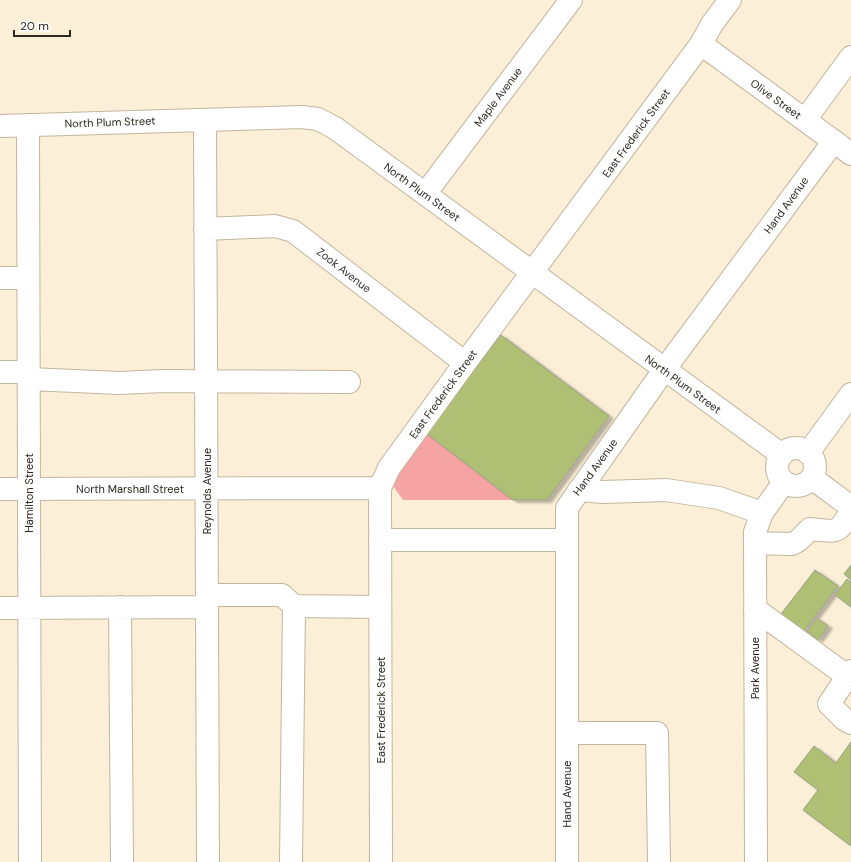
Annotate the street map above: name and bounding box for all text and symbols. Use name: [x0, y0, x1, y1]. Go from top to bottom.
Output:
scale bar: [14, 12, 70, 38]
text: 20 m: [20, 18, 49, 34]
street label: Maple Avenue: [471, 64, 525, 130]
street label: Olive Street: [748, 76, 804, 122]
street label: East Frederick Street: [599, 86, 673, 180]
street label: North Plum Street: [64, 113, 156, 131]
street label: North Plum Street: [381, 160, 463, 224]
street label: Hand Avenue: [761, 174, 811, 236]
street label: Zook Avenue: [314, 245, 374, 295]
street label: East Frederick Street: [406, 347, 480, 441]
street label: North Plum Street: [642, 352, 724, 416]
street label: Hand Avenue: [570, 436, 620, 498]
street label: Reynolds Avenue: [200, 448, 214, 534]
street label: Hamilton Street: [22, 453, 36, 533]
street label: North Marshall Street: [76, 482, 184, 496]
street label: Park Avenue: [748, 637, 762, 699]
street label: East Frederick Street: [374, 657, 388, 763]
street label: Hand Avenue: [560, 761, 574, 828]

